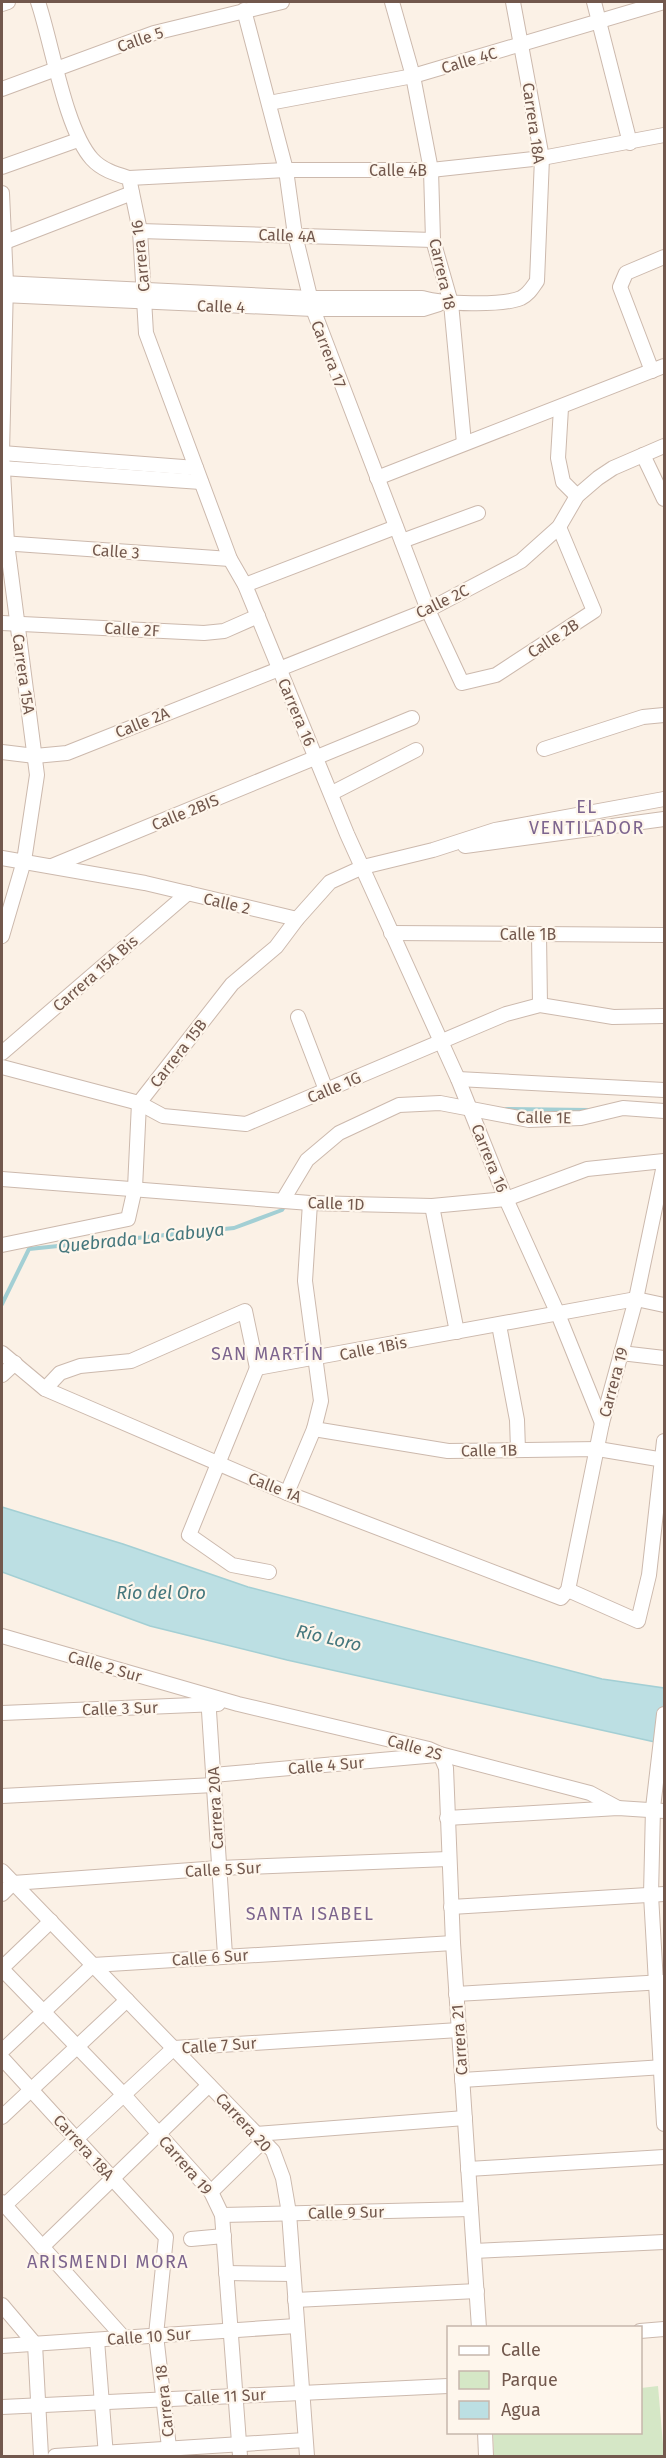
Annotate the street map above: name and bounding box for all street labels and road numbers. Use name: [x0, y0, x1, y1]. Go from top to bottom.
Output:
street label: Calle 5: [115, 23, 166, 56]
street label: Calle 4C: [439, 43, 499, 77]
street label: Carrera 18A: [518, 81, 549, 166]
street label: Calle 4B: [369, 161, 427, 180]
street label: Carrera 16: [127, 219, 154, 293]
street label: Calle 4A: [258, 225, 317, 246]
street label: Carrera 18: [425, 237, 460, 312]
street label: Calle 4: [197, 296, 246, 317]
street label: Carrera 17: [307, 318, 350, 391]
street label: Calle 3: [92, 540, 140, 563]
street label: Calle 2C: [413, 581, 472, 622]
street label: Calle 2B: [524, 615, 583, 662]
street label: Calle 2F: [104, 619, 160, 640]
street label: Carrera 15A: [8, 633, 39, 716]
street label: Carrera 16: [274, 675, 319, 749]
street label: Calle 2A: [112, 703, 173, 742]
street label: Calle 2BIS: [149, 790, 222, 835]
street label: Calle 2: [202, 889, 252, 918]
street label: Calle 1B: [500, 925, 556, 944]
street label: Carrera 15A Bis: [49, 931, 142, 1016]
street label: Carrera 15B: [146, 1015, 211, 1091]
street label: Calle 1G: [304, 1068, 364, 1107]
street label: Calle 1E: [516, 1108, 572, 1127]
street label: Carrera 16: [467, 1121, 512, 1195]
street label: Calle 1D: [307, 1193, 365, 1214]
street label: Calle 1Bis: [338, 1333, 408, 1364]
street label: Carrera 19: [595, 1345, 632, 1419]
street label: Calle 1B: [461, 1441, 518, 1460]
street label: Calle 1A: [245, 1468, 305, 1507]
street label: Calle 2 Sur: [66, 1647, 145, 1686]
street label: Calle 3 Sur: [82, 1698, 159, 1719]
street label: Calle 2S: [385, 1731, 445, 1764]
street label: Calle 4 Sur: [287, 1753, 366, 1778]
street label: Carrera 20A: [204, 1765, 227, 1850]
street label: Calle 5 Sur: [185, 1858, 262, 1881]
street label: Calle 6 Sur: [171, 1945, 250, 1970]
street label: Carrera 21: [448, 2004, 471, 2076]
street label: Calle 7 Sur: [181, 2033, 258, 2058]
street label: Carrera 20: [212, 2089, 276, 2156]
street label: Carrera 18A: [49, 2111, 119, 2185]
street label: Carrera 19: [155, 2132, 216, 2199]
street label: Calle 9 Sur: [308, 2202, 385, 2223]
street label: Calle 10 Sur: [107, 2324, 192, 2349]
street label: Carrera 18: [151, 2364, 178, 2438]
street label: Calle 11 Sur: [184, 2385, 267, 2408]

